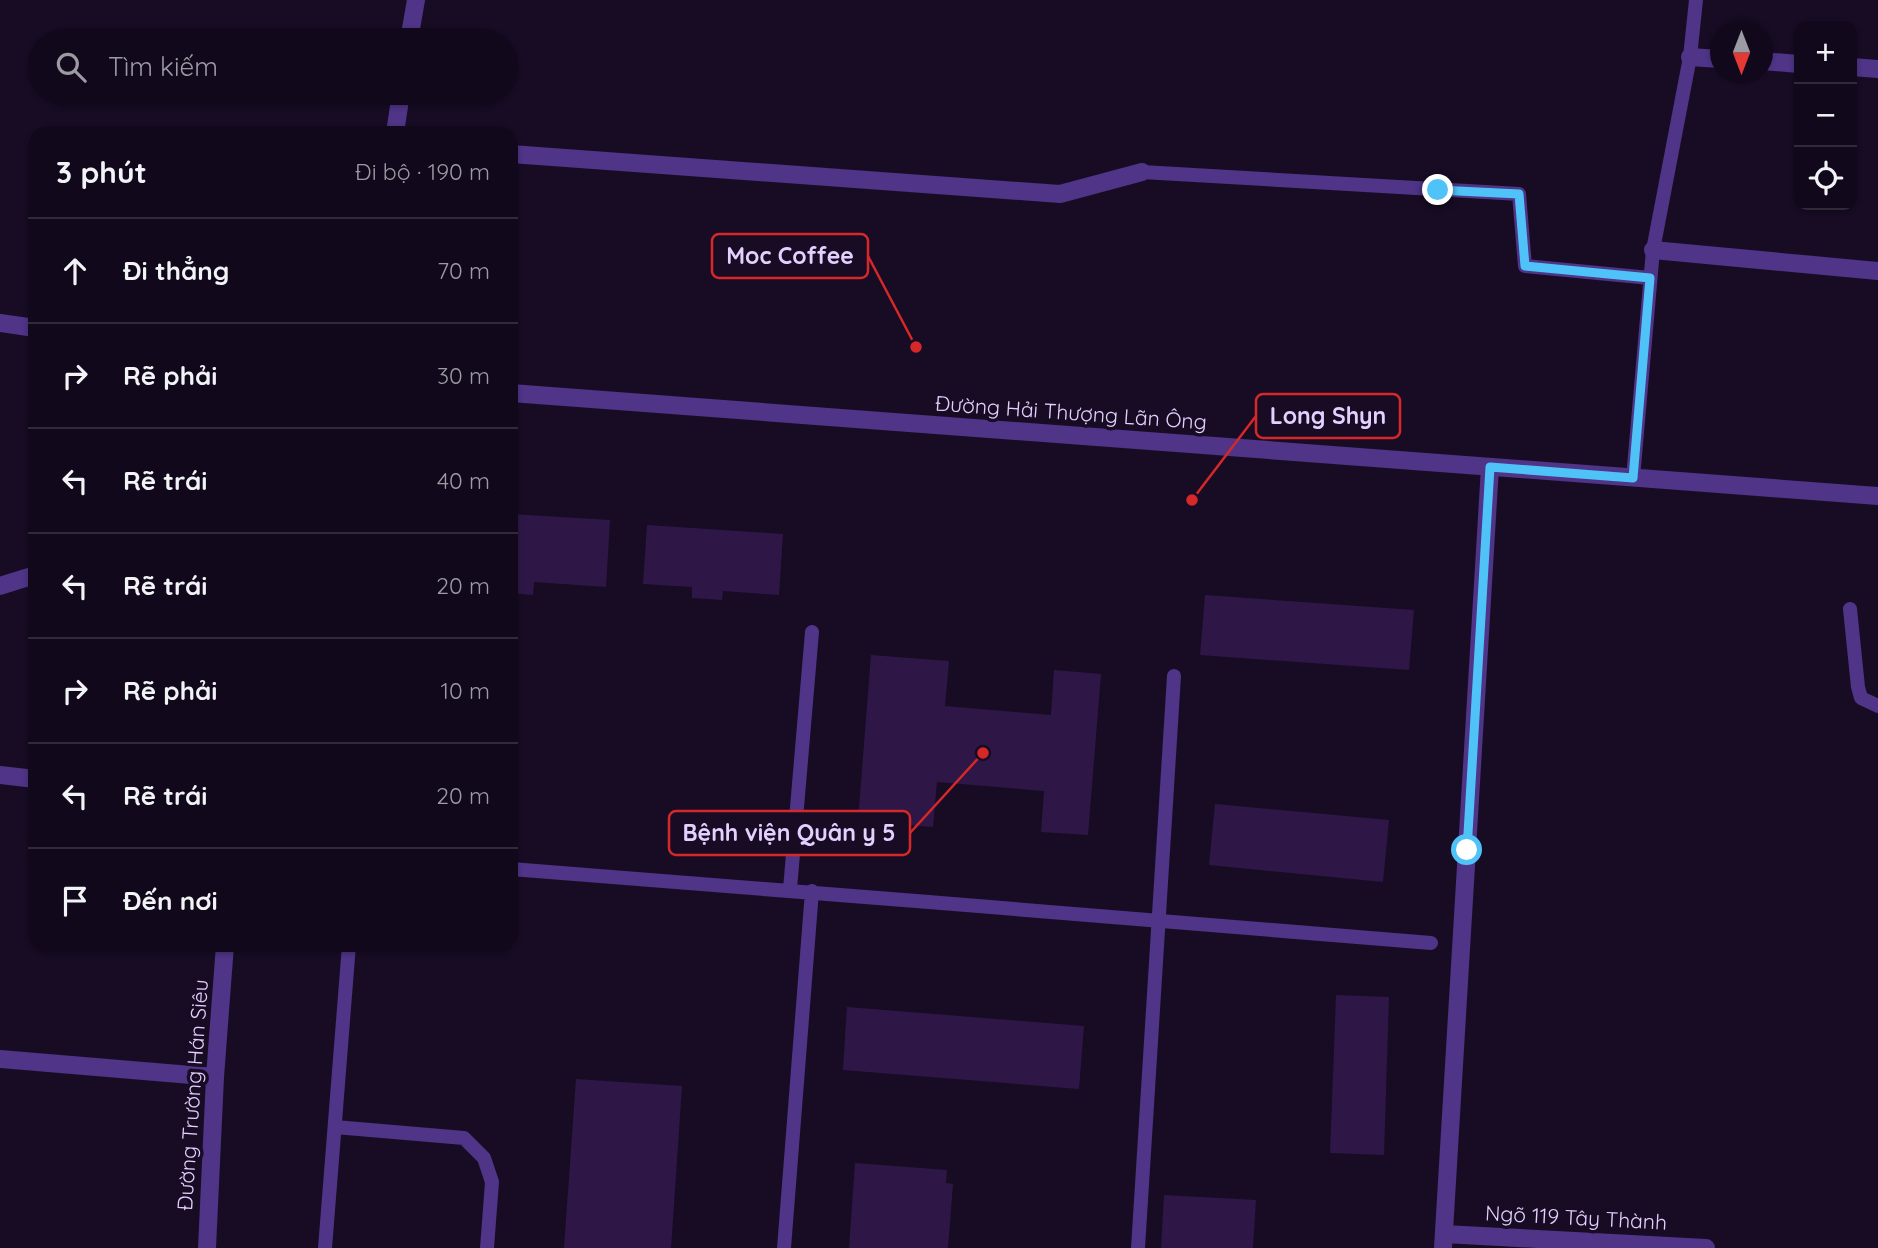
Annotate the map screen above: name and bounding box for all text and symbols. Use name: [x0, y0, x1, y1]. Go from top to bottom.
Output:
north arrow: [1710, 21, 1773, 84]
map controls: [1794, 21, 1857, 210]
button: +: [1794, 21, 1857, 84]
search box: [28, 28, 518, 105]
icon: search: [52, 48, 90, 86]
text: Tìm kiếm: [108, 50, 218, 83]
button: −: [1794, 84, 1857, 147]
button: locate: [1794, 147, 1857, 210]
text: 3 phút: [56, 153, 147, 191]
text: Đi bộ · 190 m: [355, 157, 490, 186]
route end: [1422, 174, 1453, 205]
callout: Moc Coffee: [712, 234, 868, 278]
text: Moc Coffee: [726, 241, 854, 270]
icon: ahead: [56, 252, 94, 290]
text: Đi thẳng: [123, 254, 229, 287]
text: 70 m: [437, 256, 490, 285]
icon: right: [56, 357, 94, 395]
text: Rẽ phải: [123, 359, 217, 392]
text: 30 m: [437, 361, 490, 390]
street label: Đường Hải Thượng Lãn Ông: [934, 390, 1208, 434]
callout: Long Shyn: [1256, 394, 1400, 438]
text: Long Shyn: [1270, 401, 1386, 430]
icon: left: [56, 462, 94, 500]
text: Rẽ trái: [123, 464, 207, 497]
text: 40 m: [437, 466, 490, 495]
icon: left: [56, 567, 94, 605]
text: Rẽ trái: [123, 569, 207, 602]
text: 20 m: [436, 571, 490, 600]
icon: right: [56, 672, 94, 710]
text: Rẽ phải: [123, 674, 217, 707]
text: 10 m: [441, 676, 490, 705]
icon: left: [56, 777, 94, 815]
text: Rẽ trái: [123, 779, 207, 812]
text: 20 m: [436, 781, 490, 810]
callout: Bệnh viện Quân y 5: [669, 811, 910, 855]
text: Bệnh viện Quân y 5: [683, 818, 895, 847]
route start: [1451, 834, 1482, 865]
icon: arrive: [56, 882, 94, 920]
text: Đến nơi: [123, 884, 218, 917]
street label: Đường Trường Hán Siêu: [171, 978, 213, 1211]
street label: Ngõ 119 Tây Thành: [1484, 1199, 1668, 1235]

